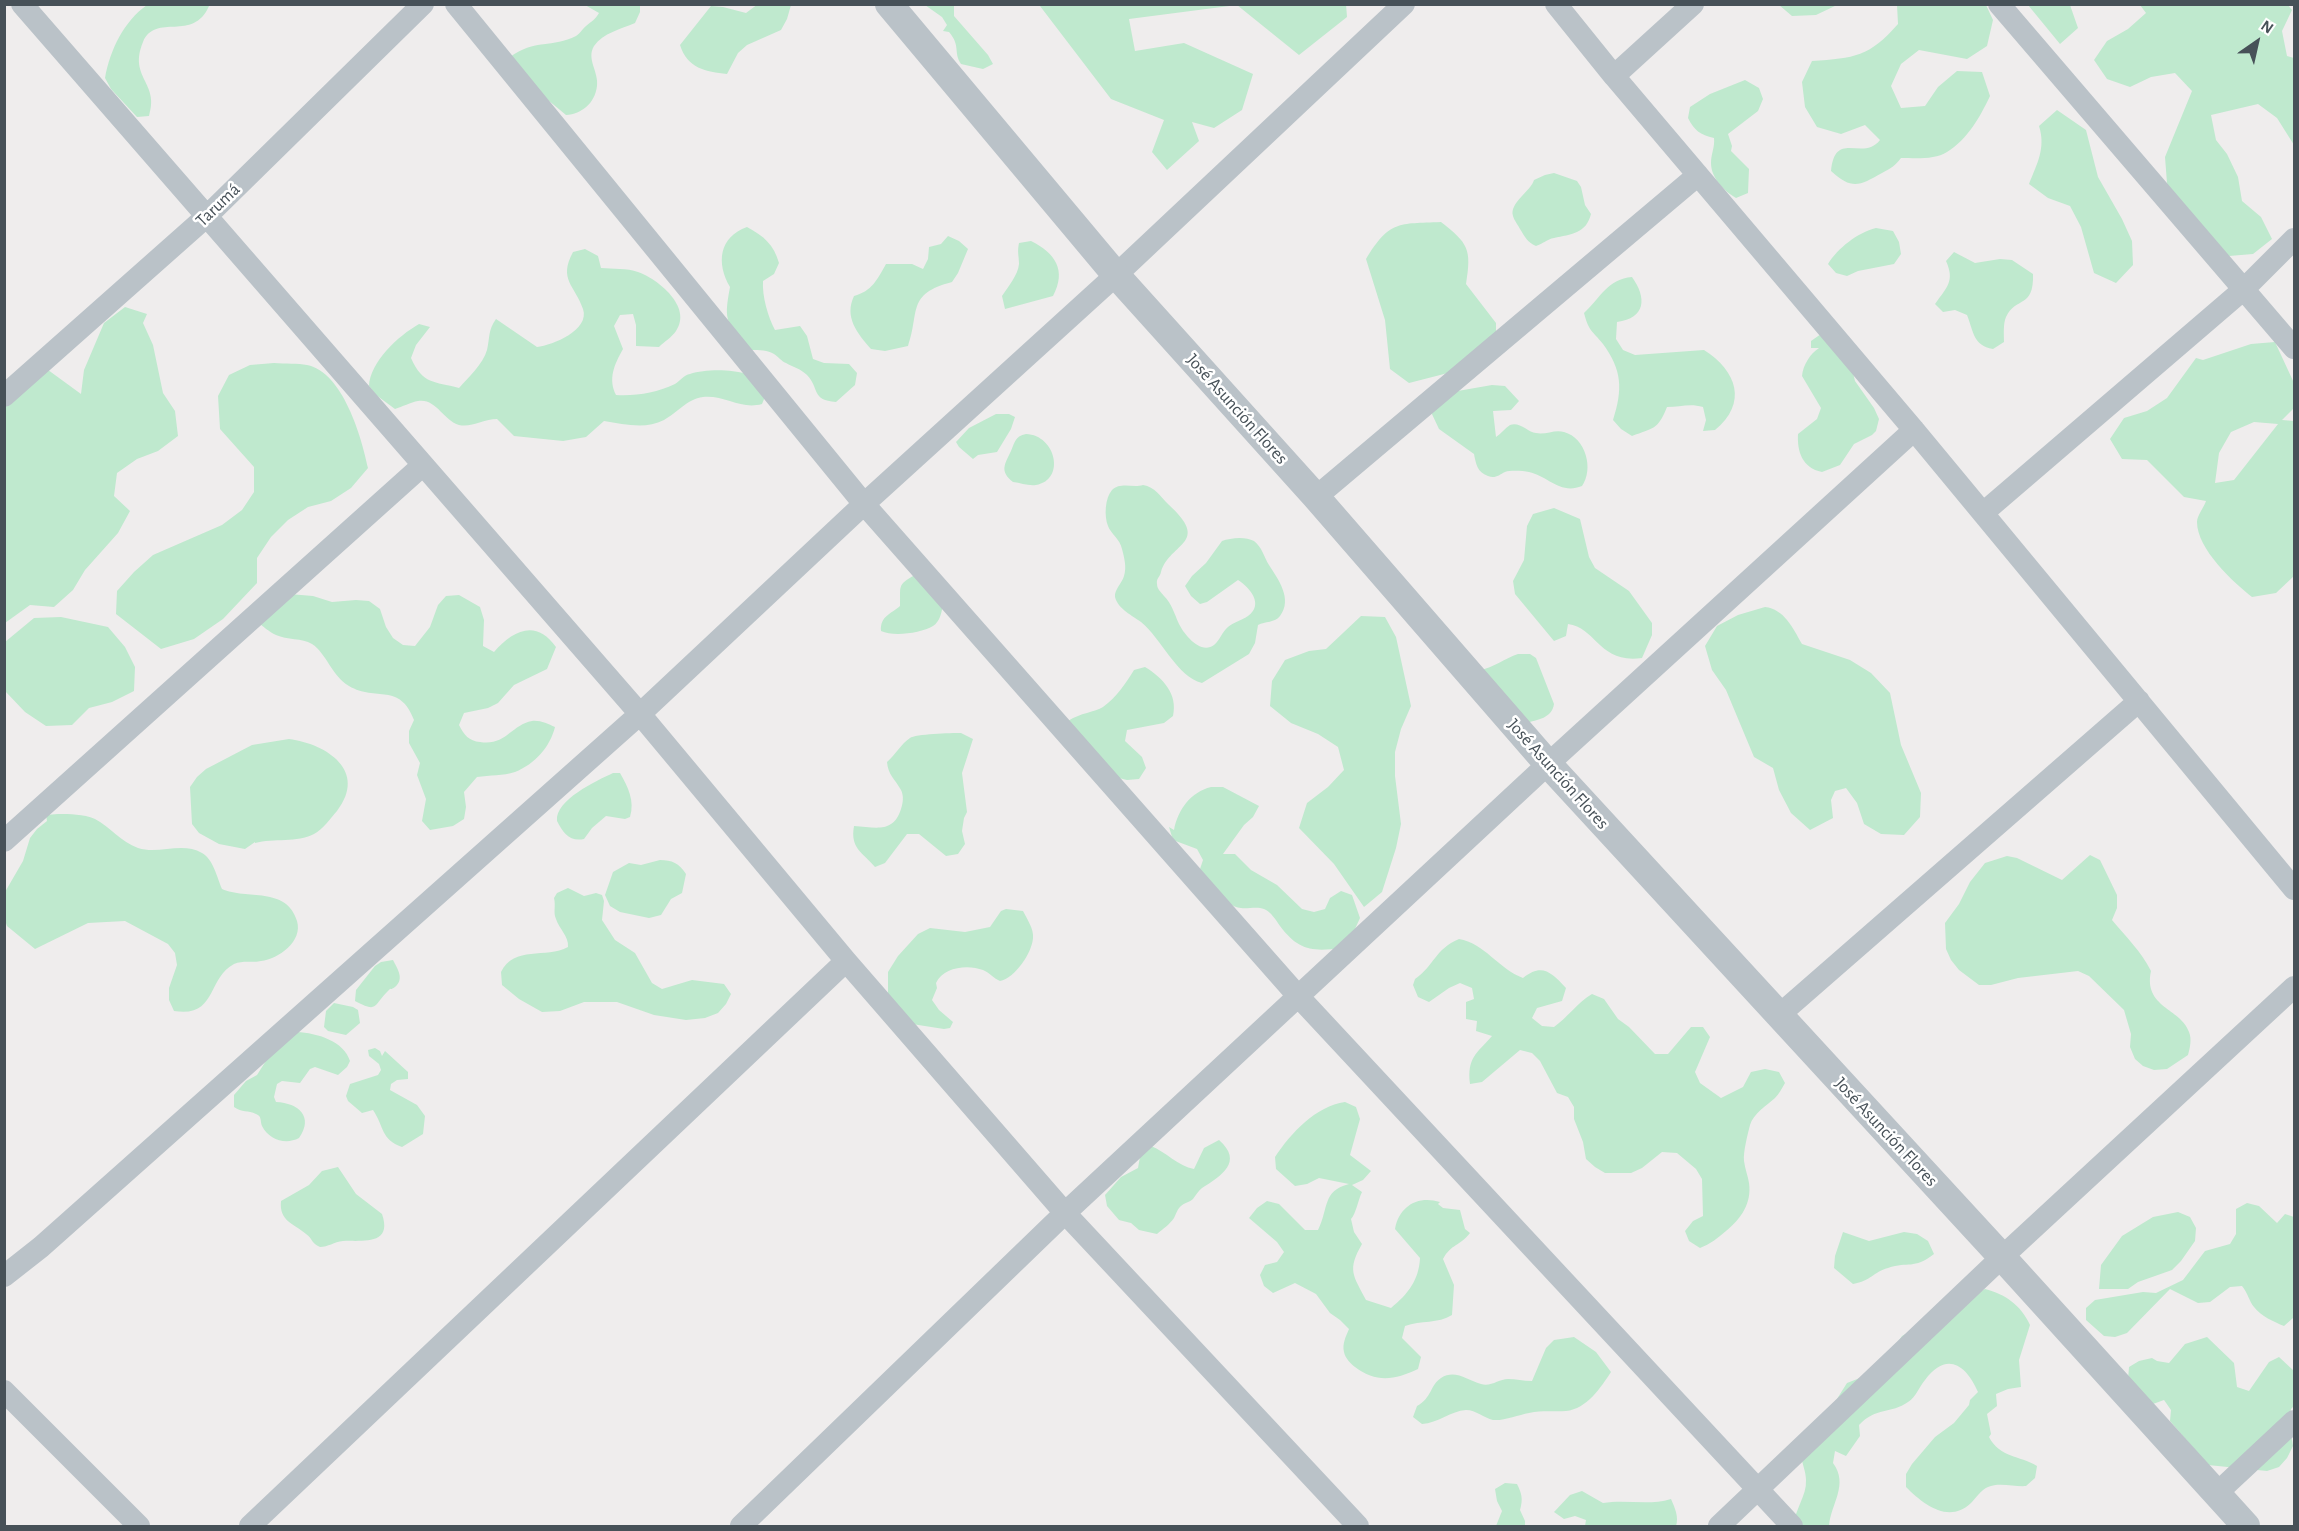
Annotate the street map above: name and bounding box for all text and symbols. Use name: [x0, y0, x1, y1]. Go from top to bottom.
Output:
north arrow: [2227, 12, 2287, 72]
text: N: [2258, 17, 2276, 37]
street label: Tarumá: [191, 179, 245, 231]
street label: José Asunción Flores: [1182, 349, 1292, 469]
street label: José Asunción Flores: [1503, 714, 1613, 834]
street label: José Asunción Flores: [1830, 1073, 1942, 1191]

